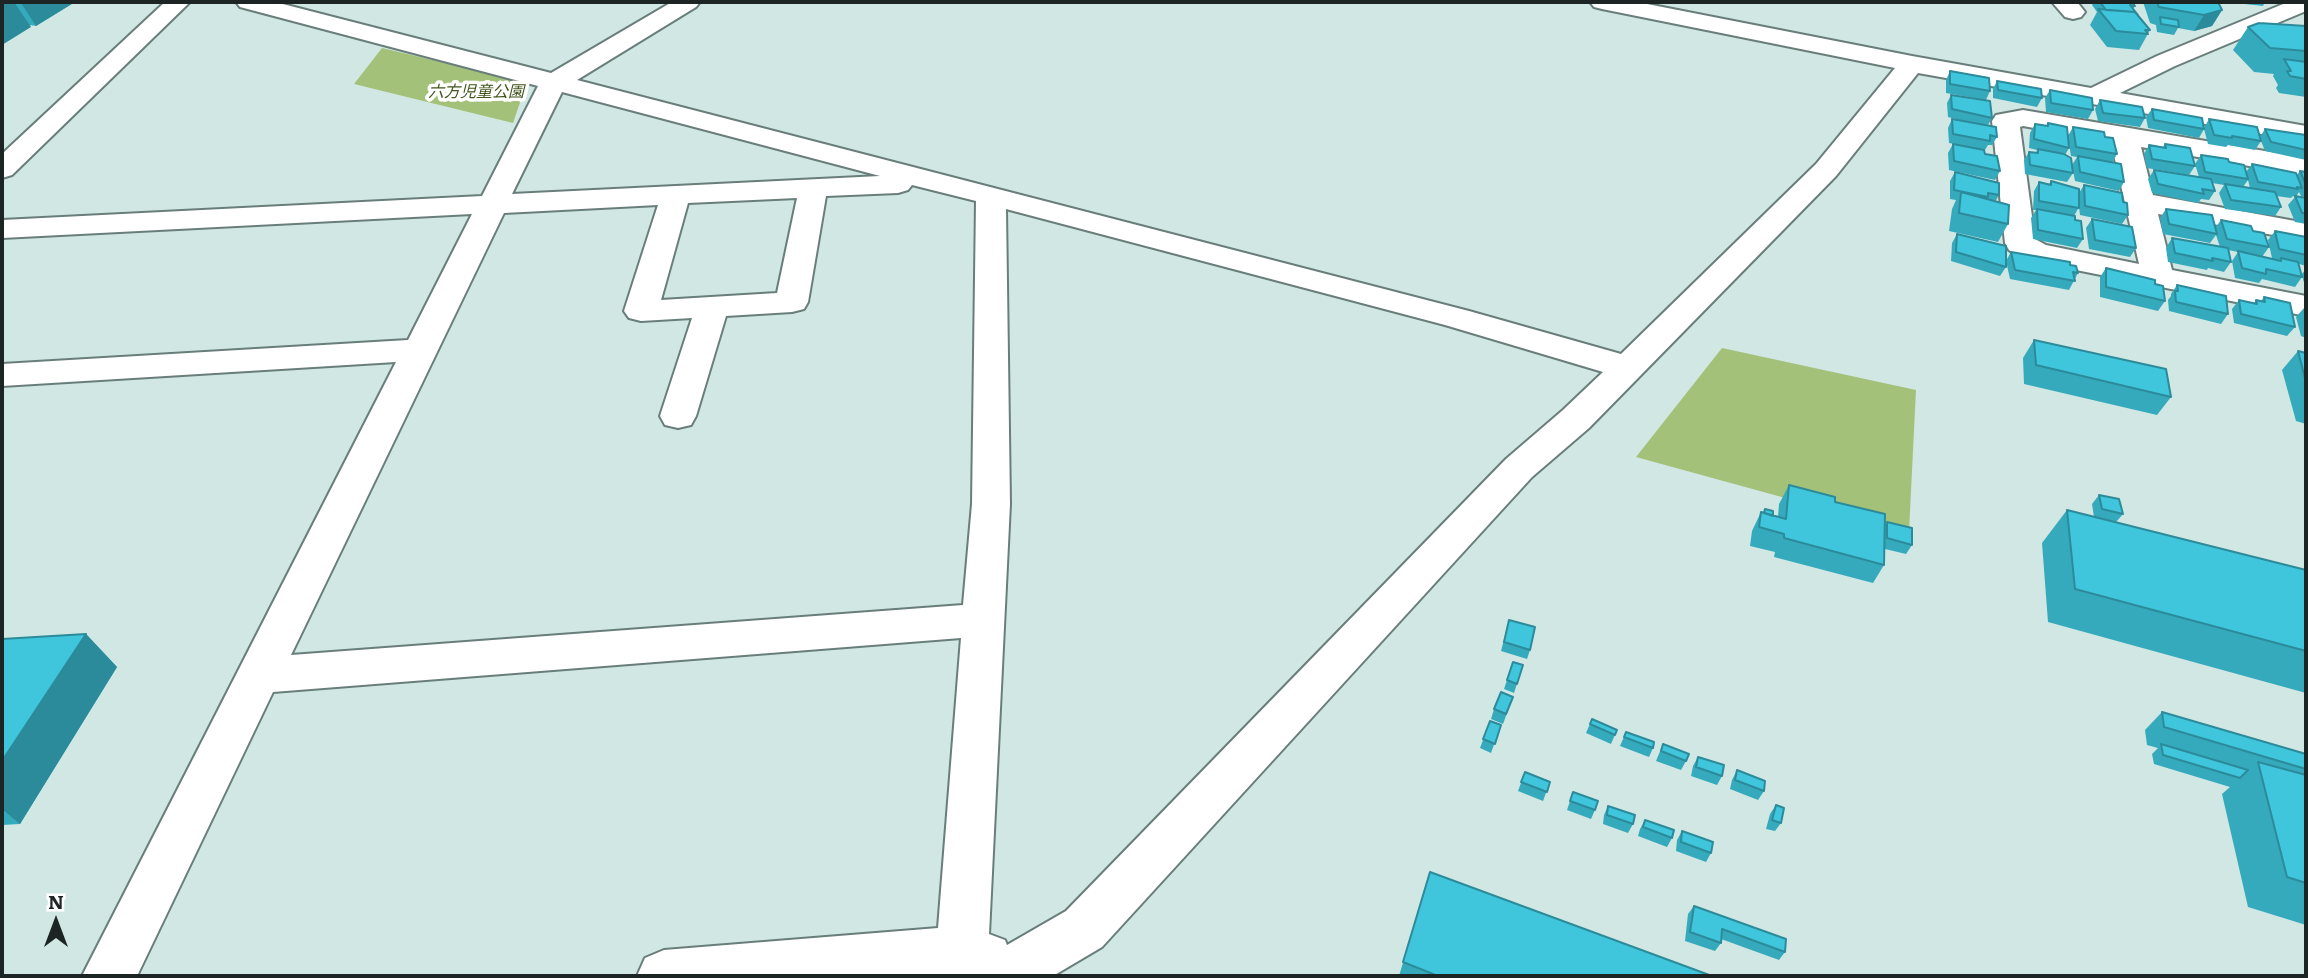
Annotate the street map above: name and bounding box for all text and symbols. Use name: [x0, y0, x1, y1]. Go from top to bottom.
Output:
park label: 六方児童公園: [428, 82, 524, 102]
north arrow: [21, 887, 91, 957]
text: N: [48, 887, 64, 915]

